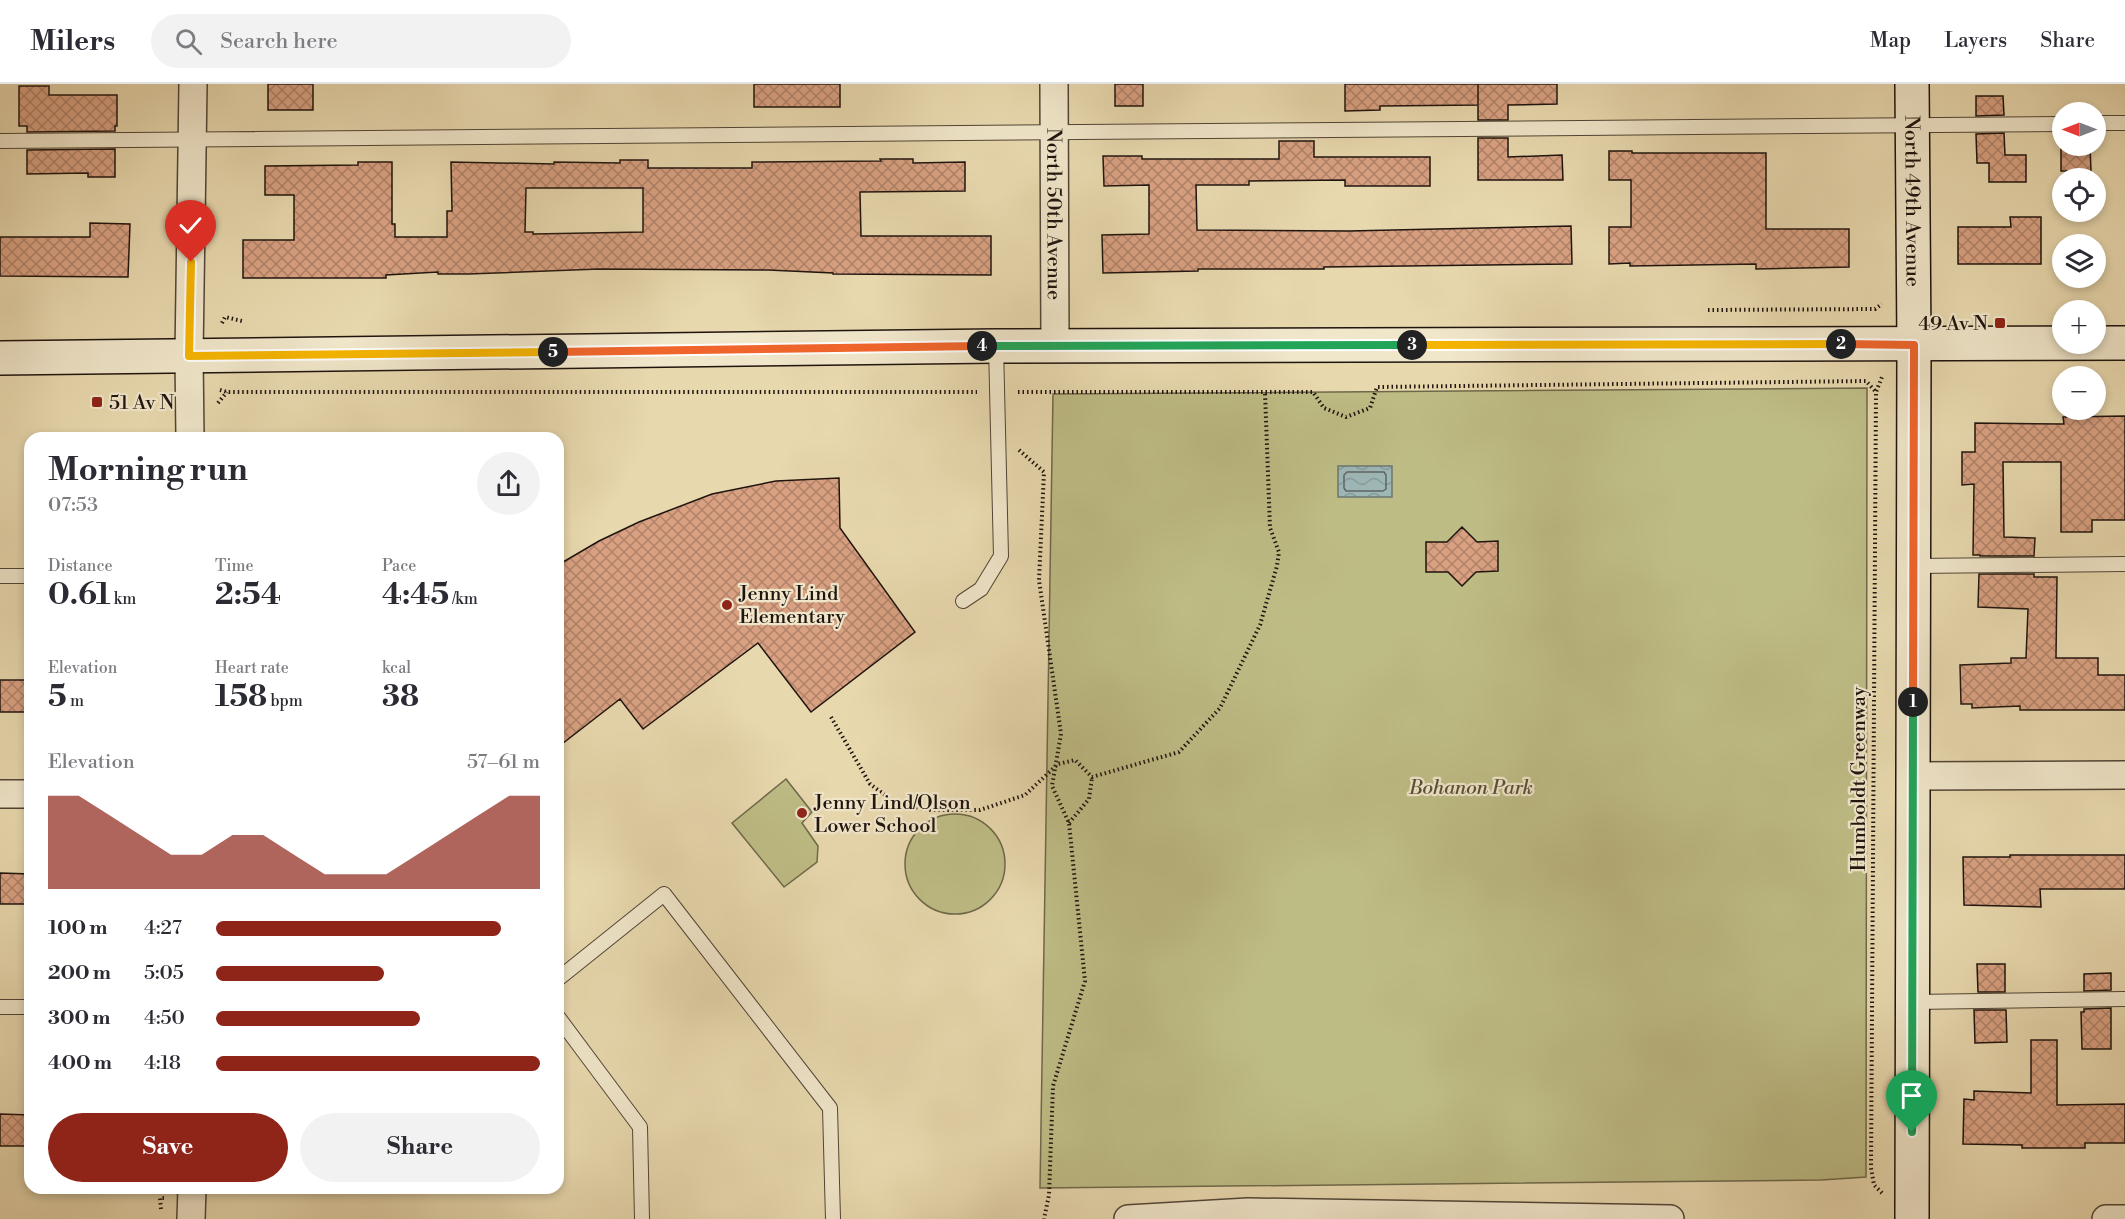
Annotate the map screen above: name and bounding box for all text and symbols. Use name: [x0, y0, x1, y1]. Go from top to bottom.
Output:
search box: [151, 14, 571, 68]
text: Milers: [30, 24, 115, 59]
icon: search: [172, 25, 205, 58]
text: Search here: [220, 28, 338, 55]
text: Map: [1870, 28, 1911, 54]
text: Layers: [1944, 28, 2007, 54]
text: Share: [2040, 28, 2095, 54]
north arrow: [2052, 102, 2106, 156]
map controls: [2052, 102, 2106, 420]
street label: North 49th Avenue: [1898, 115, 1925, 287]
street label: North 50th Avenue: [1040, 128, 1066, 300]
button: locate: [2052, 168, 2106, 222]
pin: [165, 200, 216, 262]
icon: check: [174, 209, 207, 242]
button: layers: [2052, 234, 2106, 288]
button: +: [2052, 300, 2106, 354]
place label: 49 Av N: [1918, 312, 1988, 337]
marker: 49 Av N: [1993, 316, 2007, 330]
pin: 2: [1826, 329, 1856, 359]
pin: 3: [1397, 330, 1427, 360]
pin: 4: [967, 331, 997, 361]
text: 2: [1836, 334, 1846, 354]
text: 3: [1407, 335, 1417, 355]
text: 4: [977, 336, 987, 356]
pin: 5: [538, 337, 568, 367]
text: 5: [548, 342, 558, 362]
button: −: [2052, 366, 2106, 420]
place label: 51 Av N: [109, 391, 175, 416]
marker: 51 Av N: [90, 395, 104, 409]
text: Morning run: [48, 450, 248, 491]
button: share: [477, 452, 540, 515]
text: 07:53: [48, 493, 98, 518]
text: Distance: [48, 556, 113, 576]
text: Time: [215, 556, 254, 576]
text: Pace: [382, 556, 416, 576]
text: 0.61: [48, 576, 111, 614]
text: 2:54: [215, 576, 281, 614]
text: 4:45: [382, 576, 449, 614]
place label: Jenny Lind Elementary: [738, 582, 845, 630]
text: km: [111, 589, 136, 609]
text: /km: [449, 589, 478, 609]
marker: Jenny Lind Elementary: [720, 598, 734, 612]
text: Elevation: [48, 658, 117, 678]
text: Heart rate: [215, 658, 289, 678]
text: kcal: [382, 658, 411, 678]
text: 5: [48, 678, 67, 716]
text: 158: [215, 678, 267, 716]
text: 38: [382, 678, 419, 716]
street label: Humboldt Greenway: [1847, 686, 1872, 871]
pin: 1: [1898, 687, 1928, 717]
text: m: [67, 691, 84, 711]
text: bpm: [267, 691, 303, 711]
text: 1: [1909, 692, 1917, 712]
text: Elevation: [48, 750, 135, 775]
text: 57–61 m: [467, 750, 540, 775]
park label: Bohanon Park: [1408, 776, 1533, 801]
place label: Jenny Lind/Olson Lower School: [813, 791, 971, 839]
marker: Jenny Lind/Olson Lower School: [795, 806, 809, 820]
text: 100 m: [48, 916, 107, 941]
text: 4:27: [144, 916, 182, 941]
text: 200 m: [48, 961, 111, 986]
text: 5:05: [144, 961, 184, 986]
text: 300 m: [48, 1006, 111, 1031]
text: 4:50: [144, 1006, 185, 1031]
text: 400 m: [48, 1051, 112, 1076]
text: 4:18: [144, 1051, 181, 1076]
pin: [1886, 1070, 1937, 1132]
icon: arrive: [1895, 1079, 1928, 1112]
button: Save: [48, 1113, 288, 1182]
button: Share: [300, 1113, 540, 1182]

